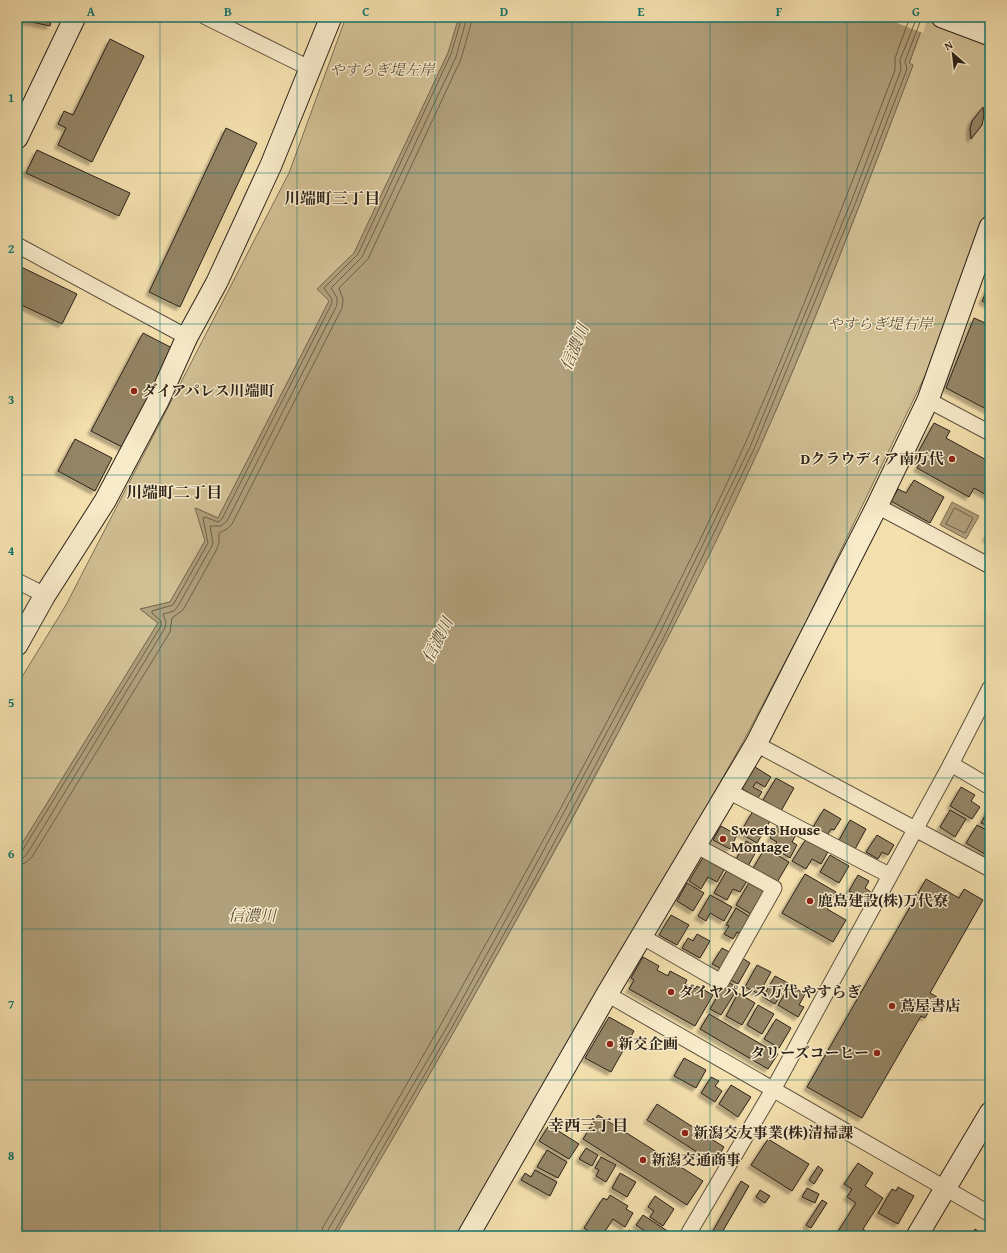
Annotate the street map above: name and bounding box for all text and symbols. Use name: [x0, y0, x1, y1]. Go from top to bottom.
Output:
text: A: [87, 2, 96, 21]
text: B: [224, 2, 232, 21]
text: C: [362, 2, 370, 21]
text: D: [500, 2, 508, 21]
text: E: [638, 2, 645, 21]
text: F: [776, 2, 783, 21]
text: G: [912, 2, 920, 21]
north arrow: [933, 34, 973, 74]
text: N: [941, 36, 956, 54]
park label: やすらぎ堤左岸: [329, 59, 436, 80]
text: 1: [8, 88, 14, 107]
district label: 川端町三丁目: [284, 186, 380, 210]
text: 2: [8, 239, 15, 258]
park label: やすらぎ堤右岸: [827, 313, 934, 334]
water label: 信濃川: [554, 318, 595, 374]
place label: ダイアパレス川端町: [142, 380, 275, 401]
marker: ダイアパレス川端町: [129, 386, 139, 396]
text: 3: [8, 390, 14, 409]
place label: Dクラウディア南万代: [800, 448, 944, 469]
marker: Dクラウディア南万代: [947, 454, 957, 464]
district label: 川端町二丁目: [126, 480, 222, 504]
text: 4: [8, 541, 15, 560]
water label: 信濃川: [415, 611, 459, 667]
text: 5: [8, 693, 15, 712]
place label: Sweets House Montage: [731, 819, 820, 857]
marker: Sweets House Montage: [718, 834, 728, 844]
text: 6: [8, 844, 15, 863]
place label: 鹿島建設(株)万代寮: [818, 890, 948, 911]
marker: 鹿島建設(株)万代寮: [805, 896, 815, 906]
water label: 信濃川: [228, 903, 278, 927]
place label: ダイヤパレス万代 やすらぎ: [679, 981, 862, 1002]
marker: ダイヤパレス万代 やすらぎ: [666, 987, 676, 997]
text: 7: [8, 995, 15, 1014]
place label: 蔦屋書店: [900, 995, 960, 1016]
marker: 蔦屋書店: [887, 1001, 897, 1011]
place label: 新交企画: [618, 1033, 678, 1054]
marker: 新交企画: [605, 1039, 615, 1049]
place label: タリーズコーヒー: [750, 1042, 869, 1063]
marker: タリーズコーヒー: [872, 1048, 882, 1058]
district label: 幸西三丁目: [548, 1113, 628, 1137]
place label: 新潟交友事業(株)清掃課: [693, 1122, 853, 1143]
marker: 新潟交友事業(株)清掃課: [680, 1128, 690, 1138]
text: 8: [8, 1146, 15, 1165]
place label: 新潟交通商事: [651, 1149, 741, 1170]
marker: 新潟交通商事: [638, 1155, 648, 1165]

